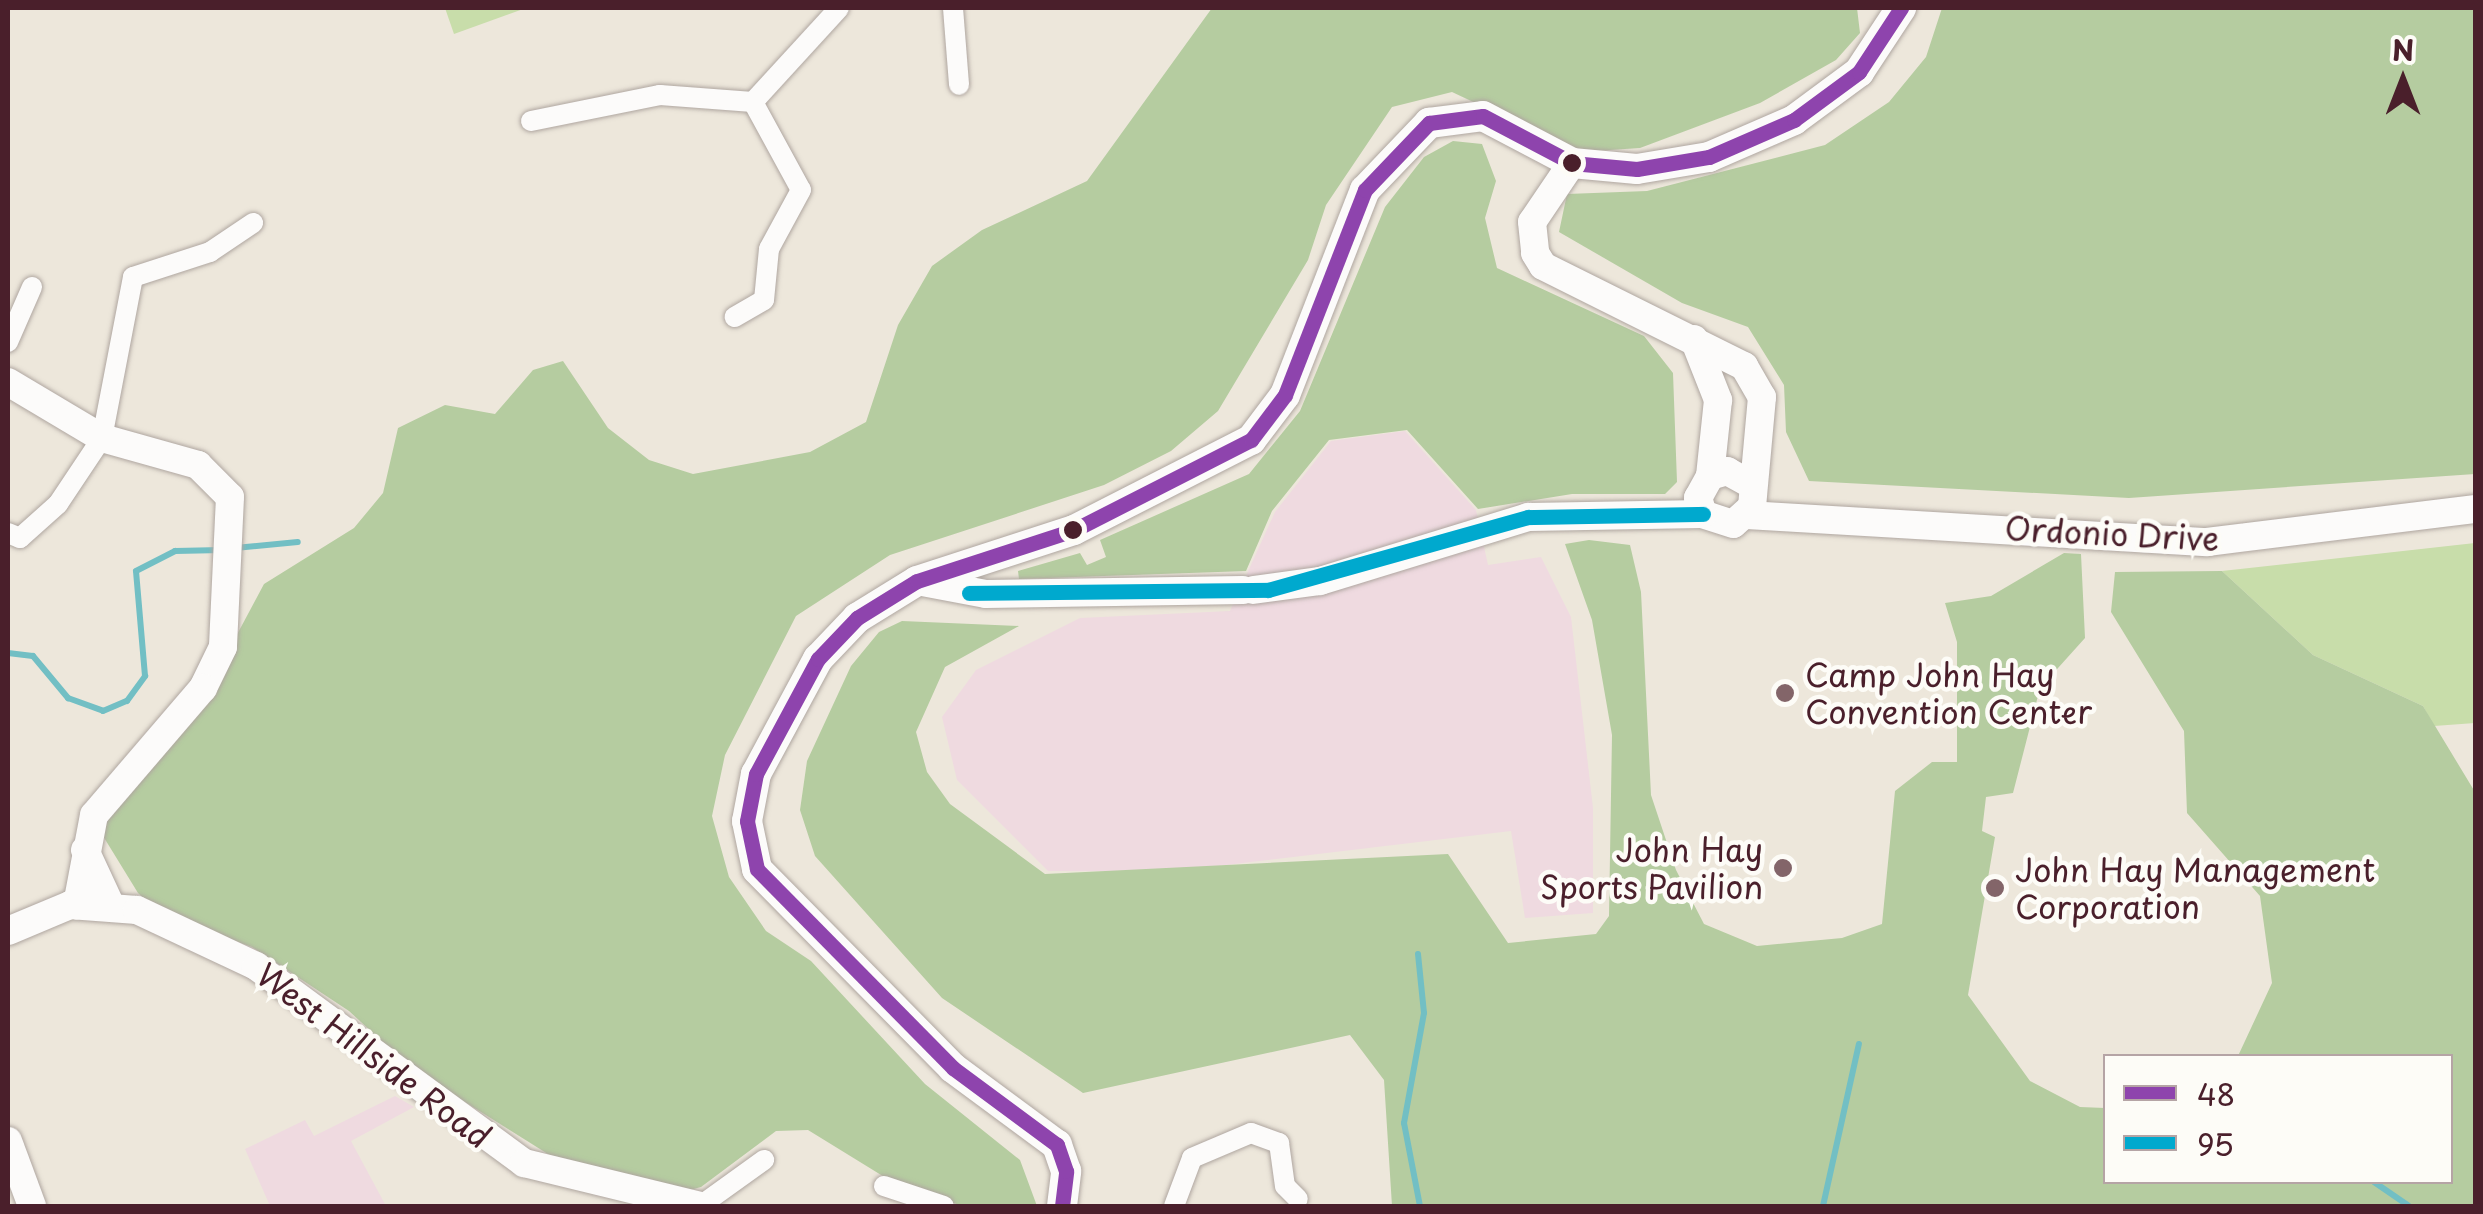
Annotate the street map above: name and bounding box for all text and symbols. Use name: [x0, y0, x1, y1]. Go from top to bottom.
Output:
text: N: [2392, 28, 2414, 71]
north arrow: [2353, 30, 2453, 130]
unlabelled marker: [1562, 153, 1582, 173]
street label: Ordonio Drive: [2003, 508, 2221, 558]
unlabelled marker: [1063, 520, 1083, 540]
place label: Camp John Hay Convention Center: [1805, 656, 2093, 731]
marker: Camp John Hay Convention Center: [1774, 682, 1796, 704]
place label: John Hay Sports Pavilion: [1537, 831, 1763, 906]
place label: John Hay Management Corporation: [2015, 851, 2376, 926]
marker: John Hay Sports Pavilion: [1772, 857, 1794, 879]
marker: John Hay Management Corporation: [1984, 877, 2006, 899]
street label: West Hillside Road: [250, 955, 498, 1155]
legend: [2103, 1054, 2453, 1184]
text: 48: [2197, 1071, 2235, 1116]
text: 95: [2197, 1121, 2234, 1166]

